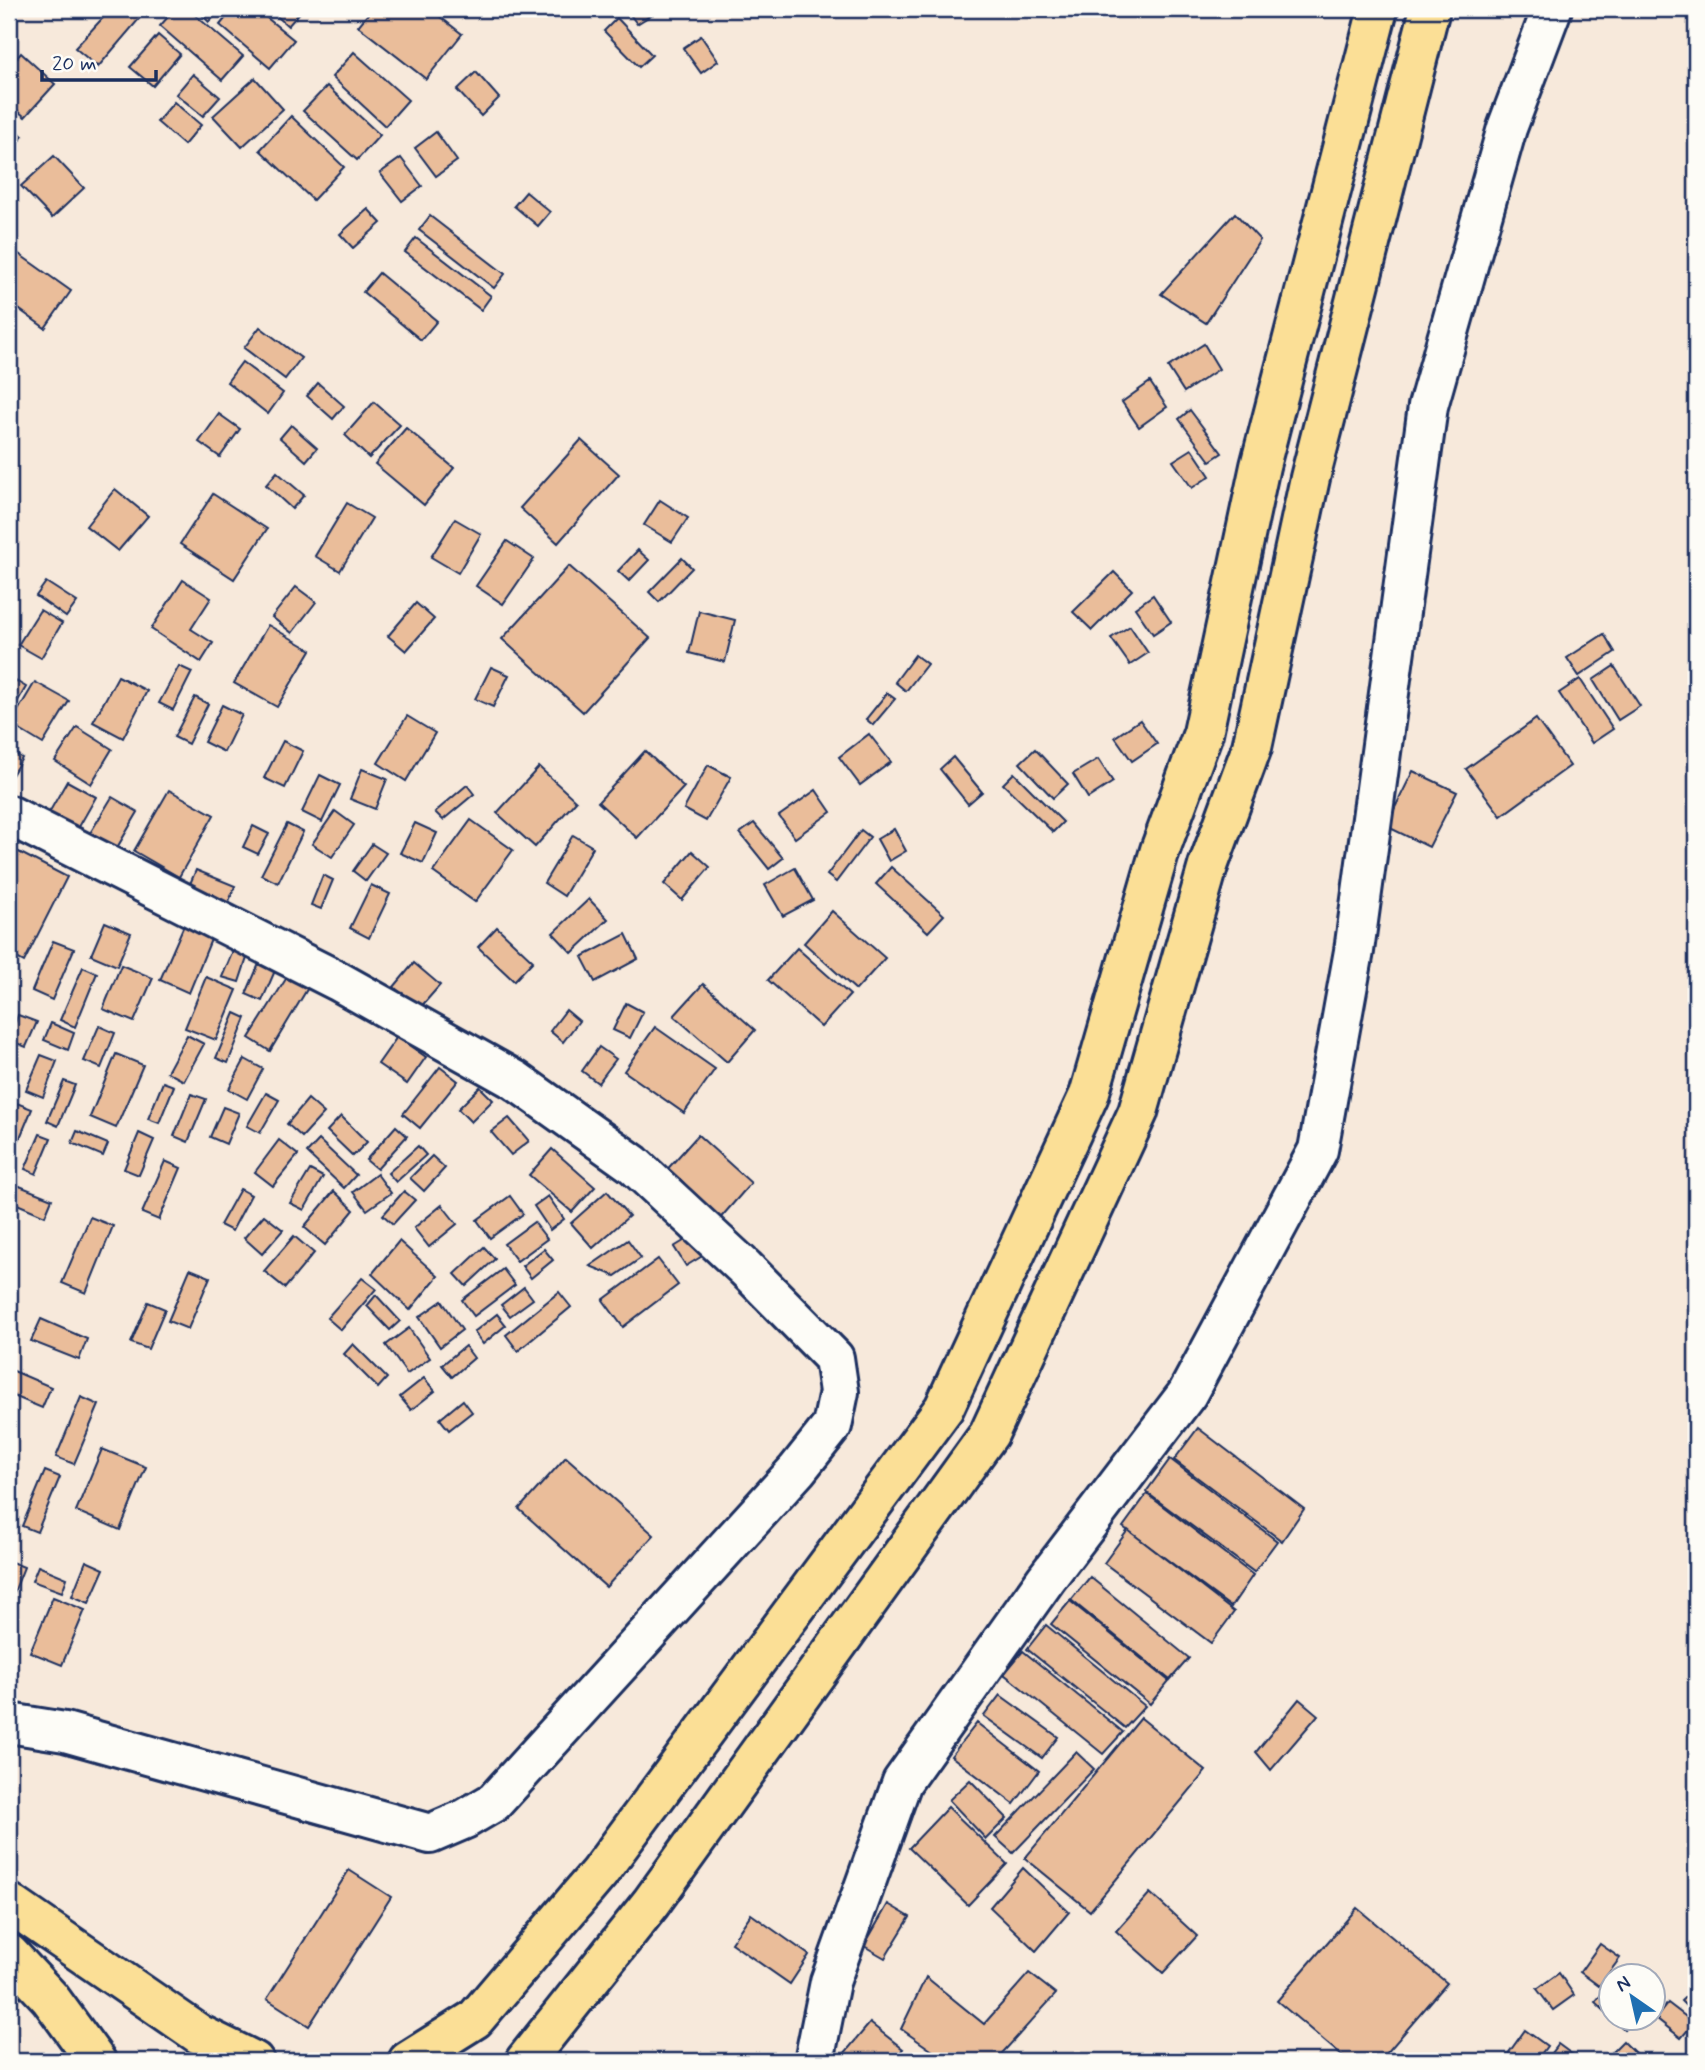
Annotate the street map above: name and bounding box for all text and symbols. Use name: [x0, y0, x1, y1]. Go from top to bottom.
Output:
scale bar: [42, 38, 156, 82]
text: 20 m: [52, 50, 97, 78]
north arrow: [1596, 1962, 1666, 2032]
text: N: [1611, 1970, 1636, 1998]

